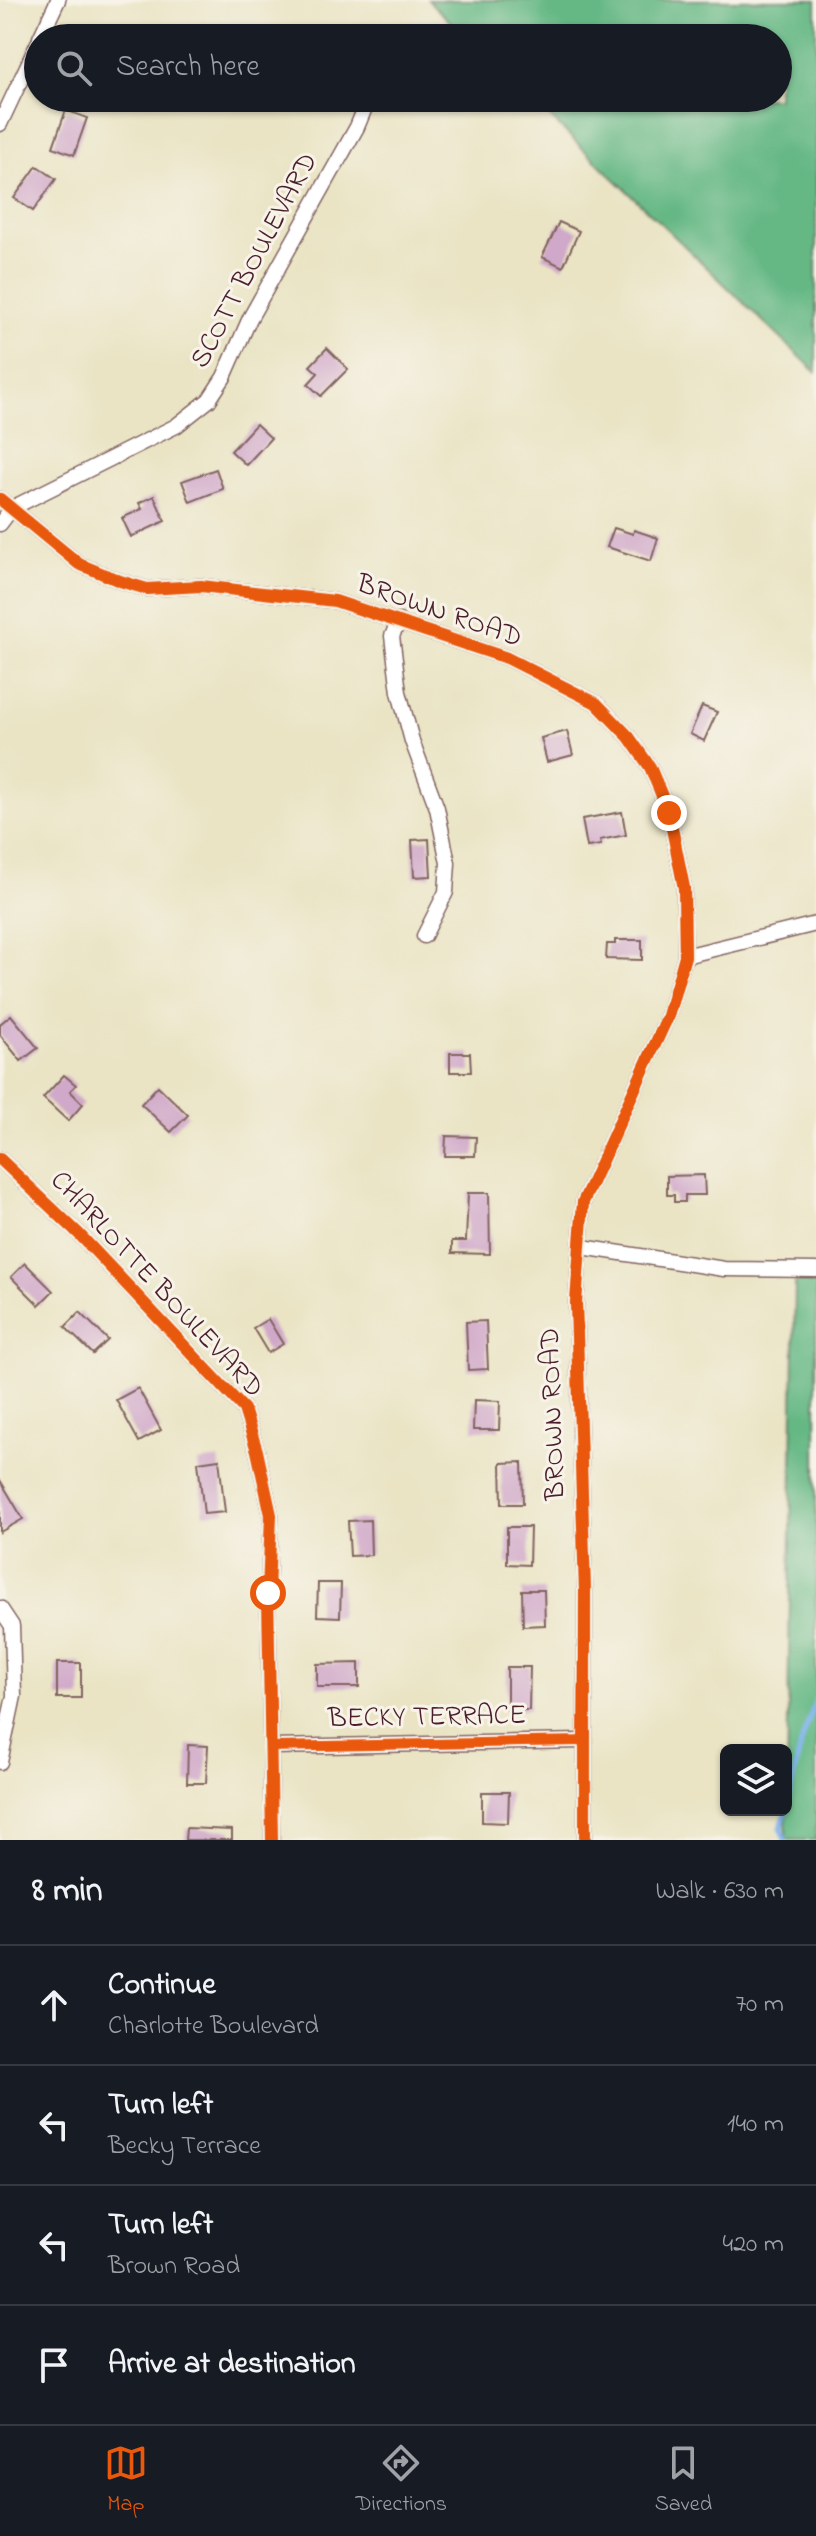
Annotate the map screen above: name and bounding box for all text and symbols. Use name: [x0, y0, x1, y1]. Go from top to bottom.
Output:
search box: [24, 24, 792, 112]
icon: search: [52, 46, 96, 90]
text: Search here: [116, 46, 260, 90]
street label: SCOTT BOULEVARD: [181, 146, 329, 376]
street label: BROWN ROAD: [350, 564, 527, 659]
route end: [651, 795, 687, 831]
street label: CHARLOTTE BOULEVARD: [39, 1162, 273, 1408]
street label: BROWN ROAD: [531, 1327, 578, 1502]
route start: [250, 1575, 286, 1611]
street label: BECKY TERRACE: [327, 1696, 526, 1740]
map controls: [720, 1744, 792, 1816]
button: layers: [720, 1744, 792, 1816]
text: 8 min: [32, 1867, 103, 1917]
text: Walk · 630 m: [655, 1873, 784, 1911]
text: Continue: [108, 1964, 216, 2008]
icon: ahead: [32, 1983, 76, 2027]
text: 70 m: [735, 1986, 784, 2024]
text: Charlotte Boulevard: [108, 2008, 319, 2046]
text: Turn left: [108, 2084, 213, 2128]
icon: left: [32, 2103, 76, 2147]
text: 140 m: [727, 2106, 784, 2144]
text: Becky Terrace: [108, 2128, 261, 2166]
text: Turn left: [108, 2204, 213, 2248]
icon: left: [32, 2223, 76, 2267]
text: 420 m: [722, 2226, 784, 2264]
text: Brown Road: [108, 2248, 240, 2286]
icon: arrive: [32, 2343, 76, 2387]
text: Arrive at destination: [108, 2343, 356, 2387]
tab: Map: [104, 2441, 148, 2521]
tab: Directions: [356, 2441, 447, 2521]
tab: Saved: [655, 2441, 712, 2521]

